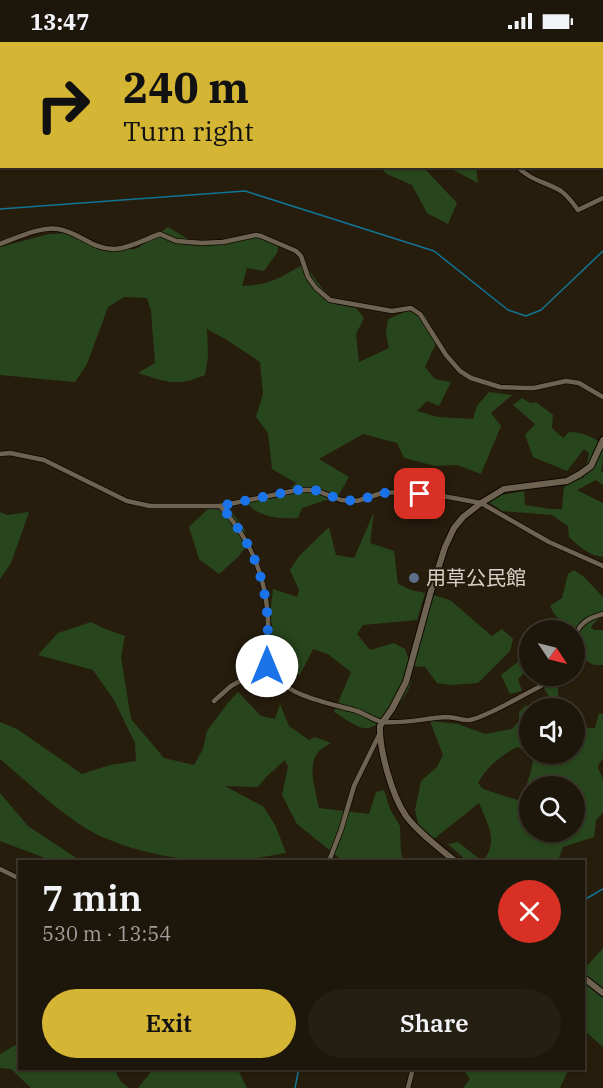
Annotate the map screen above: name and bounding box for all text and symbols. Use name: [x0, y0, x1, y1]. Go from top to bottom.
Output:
text: 13:47: [30, 7, 89, 36]
text: 240 m: [123, 60, 249, 115]
icon: right: [24, 66, 102, 144]
text: Turn right: [123, 113, 254, 148]
pin: [394, 468, 445, 519]
icon: arrive: [403, 477, 436, 510]
place label: 用草公民館: [426, 564, 526, 591]
marker: 用草公民館: [407, 571, 421, 585]
north arrow: [519, 620, 585, 686]
map controls: [519, 620, 585, 842]
position arrow: [235, 634, 299, 698]
button: sound: [519, 698, 585, 764]
button: search: [519, 776, 585, 842]
text: 7 min: [42, 874, 142, 921]
button: close: [498, 880, 561, 943]
text: 530 m · 13:54: [42, 920, 171, 947]
button: Exit: [42, 989, 296, 1058]
button: Share: [308, 989, 561, 1058]

